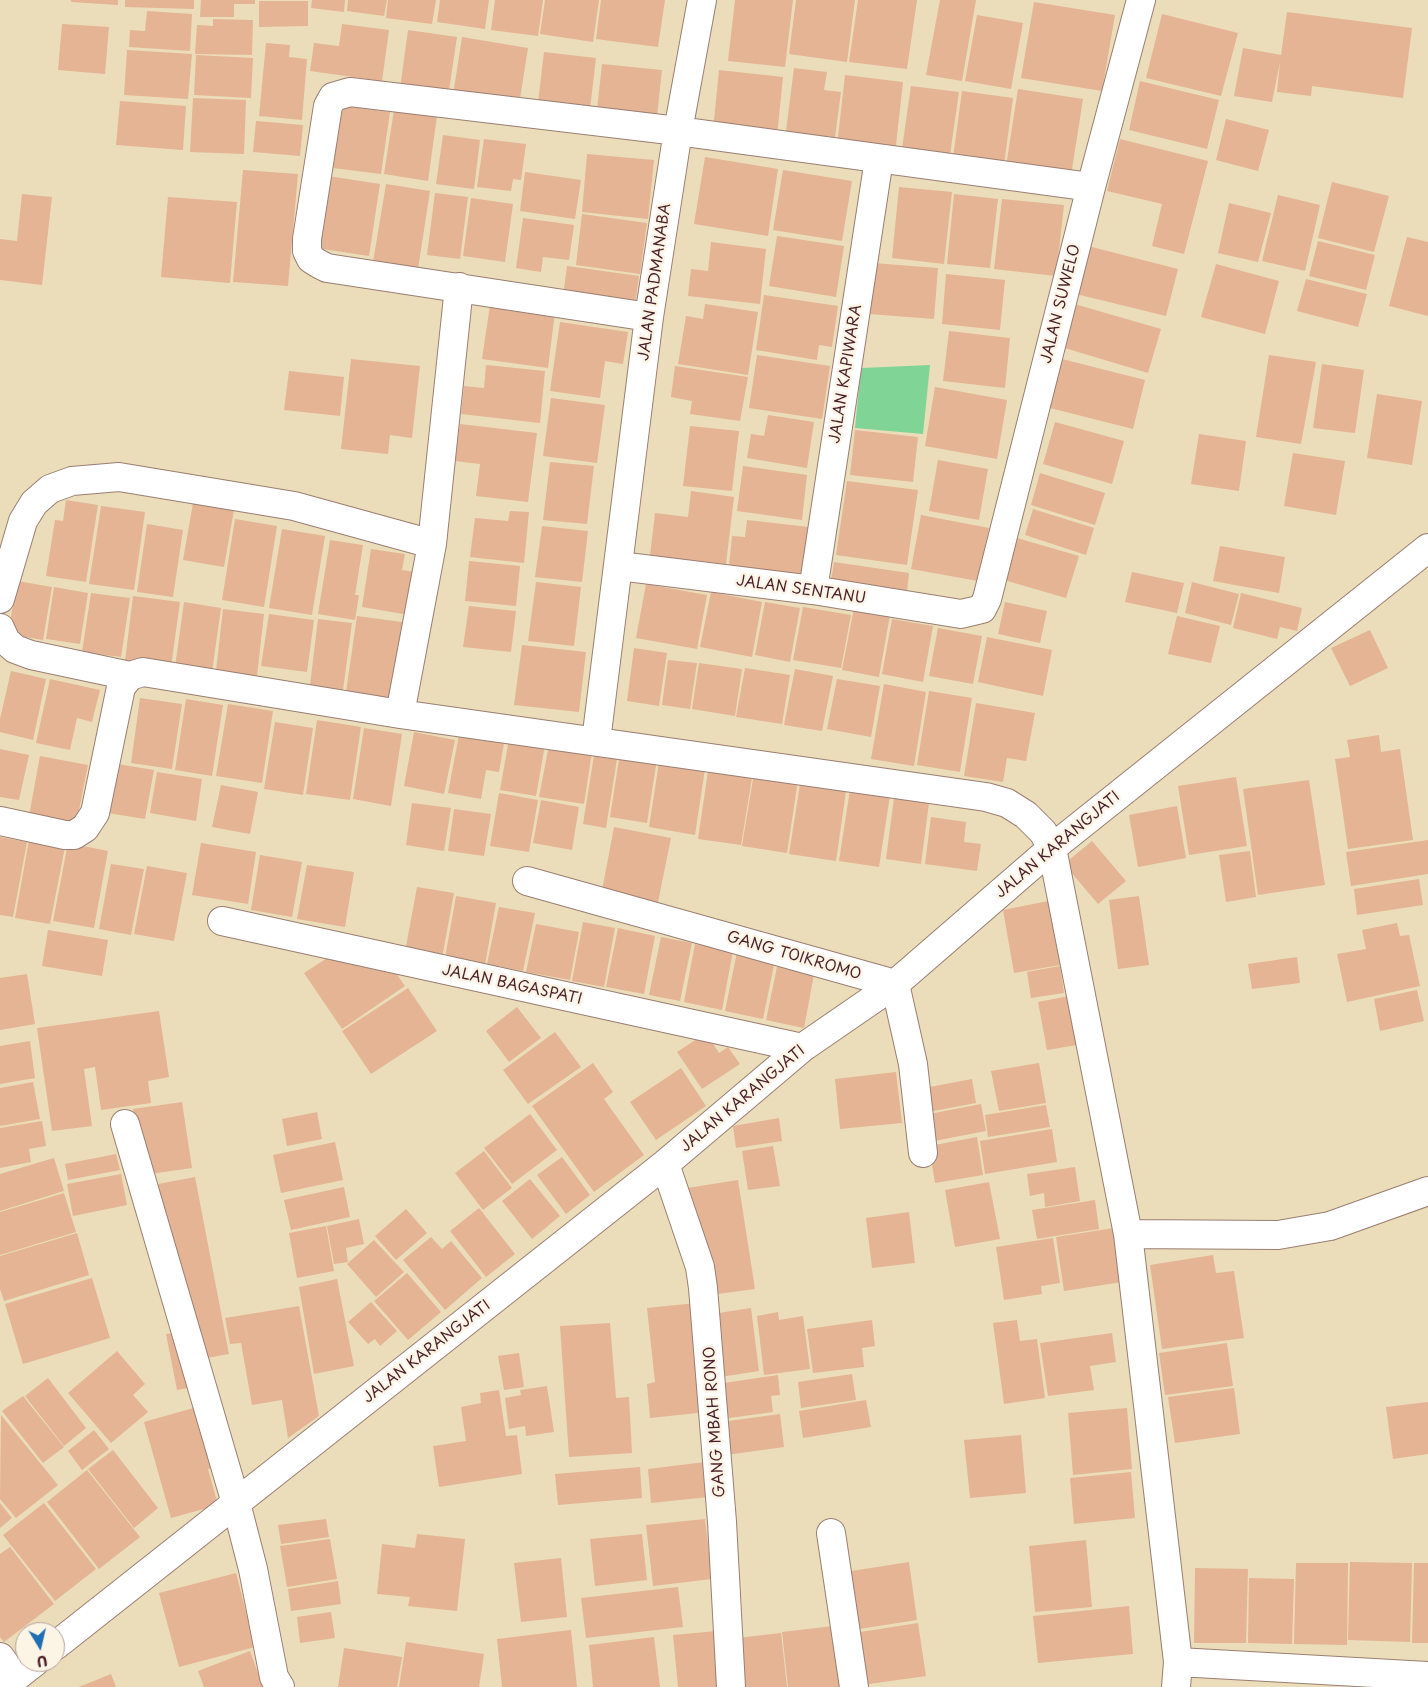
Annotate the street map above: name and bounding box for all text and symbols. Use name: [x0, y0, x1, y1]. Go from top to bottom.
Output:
street label: JALAN PADMANABA: [635, 202, 675, 362]
street label: JALAN SUWELO: [1037, 243, 1085, 365]
street label: JALAN KAPIWARA: [826, 303, 866, 445]
street label: JALAN SENTANU: [735, 572, 867, 608]
street label: JALAN KARANGJATI: [992, 788, 1124, 902]
street label: GANG TOIKROMO: [725, 928, 863, 984]
street label: JALAN BAGASPATI: [440, 961, 584, 1009]
street label: JALAN KARANGJATI: [677, 1042, 809, 1156]
street label: JALAN KARANGJATI: [360, 1297, 494, 1407]
street label: GANG MBAH RONO: [701, 1346, 729, 1498]
north arrow: [15, 1622, 65, 1672]
text: U: [35, 1650, 49, 1673]

